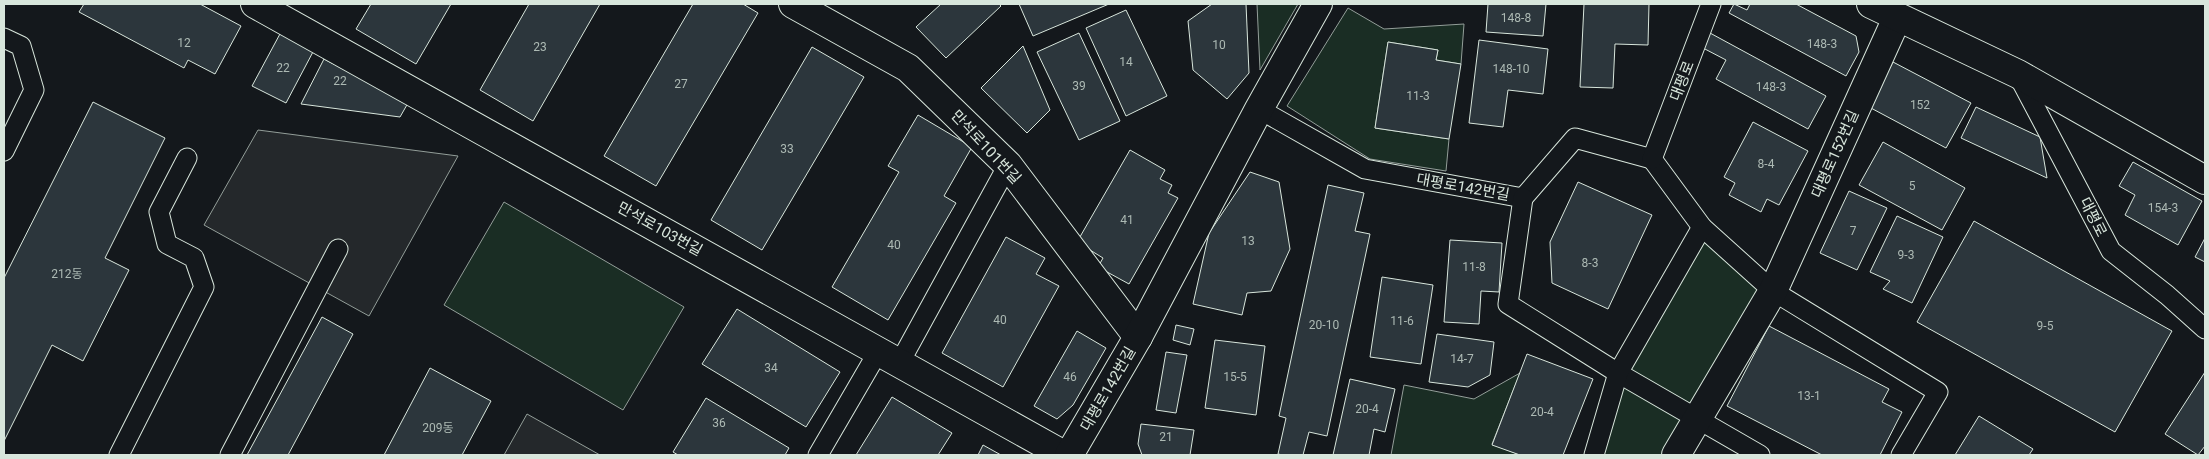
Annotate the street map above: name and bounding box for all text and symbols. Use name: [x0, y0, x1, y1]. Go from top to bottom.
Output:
house number: 148-8: [1501, 11, 1531, 25]
house number: 12: [177, 36, 191, 50]
house number: 148-3: [1807, 37, 1837, 51]
house number: 10: [1212, 38, 1226, 52]
house number: 23: [533, 40, 547, 54]
house number: 14: [1119, 55, 1133, 69]
street label: 대평로: [1666, 58, 1698, 104]
house number: 22: [276, 61, 290, 75]
house number: 148-10: [1492, 62, 1530, 76]
house number: 22: [333, 74, 347, 88]
house number: 27: [674, 77, 688, 91]
house number: 39: [1072, 79, 1086, 93]
house number: 148-3: [1756, 80, 1786, 94]
house number: 11-3: [1406, 89, 1430, 103]
house number: 152: [1910, 98, 1930, 112]
street label: 만석로101번길: [947, 106, 1025, 188]
street label: 대평로152번길: [1808, 107, 1862, 201]
house number: 33: [780, 142, 794, 156]
house number: 8-4: [1758, 157, 1775, 171]
street label: 대평로142번길: [1415, 170, 1511, 204]
house number: 5: [1909, 179, 1916, 193]
street label: 대평로: [2076, 194, 2110, 240]
street label: 만석로103번길: [614, 198, 706, 260]
house number: 154-3: [2148, 201, 2178, 215]
house number: 41: [1120, 213, 1134, 227]
house number: 7: [1850, 224, 1857, 238]
house number: 13: [1241, 234, 1255, 248]
house number: 40: [887, 238, 901, 252]
house number: 9-3: [1898, 248, 1914, 262]
house number: 8-3: [1582, 256, 1598, 270]
house number: 11-8: [1462, 260, 1486, 274]
house number: 212동: [51, 267, 83, 281]
house number: 40: [993, 313, 1007, 327]
house number: 11-6: [1390, 314, 1414, 328]
house number: 20-10: [1309, 318, 1339, 332]
house number: 9-5: [2037, 319, 2054, 333]
street label: 대평로142번길: [1077, 344, 1139, 434]
house number: 14-7: [1450, 352, 1474, 366]
house number: 34: [764, 361, 778, 375]
house number: 46: [1063, 370, 1077, 384]
house number: 15-5: [1223, 370, 1247, 384]
house number: 13-1: [1797, 389, 1821, 403]
house number: 20-4: [1355, 402, 1379, 416]
house number: 20-4: [1530, 405, 1554, 419]
house number: 36: [712, 416, 726, 430]
house number: 209동: [422, 421, 454, 435]
house number: 21: [1159, 430, 1173, 444]

